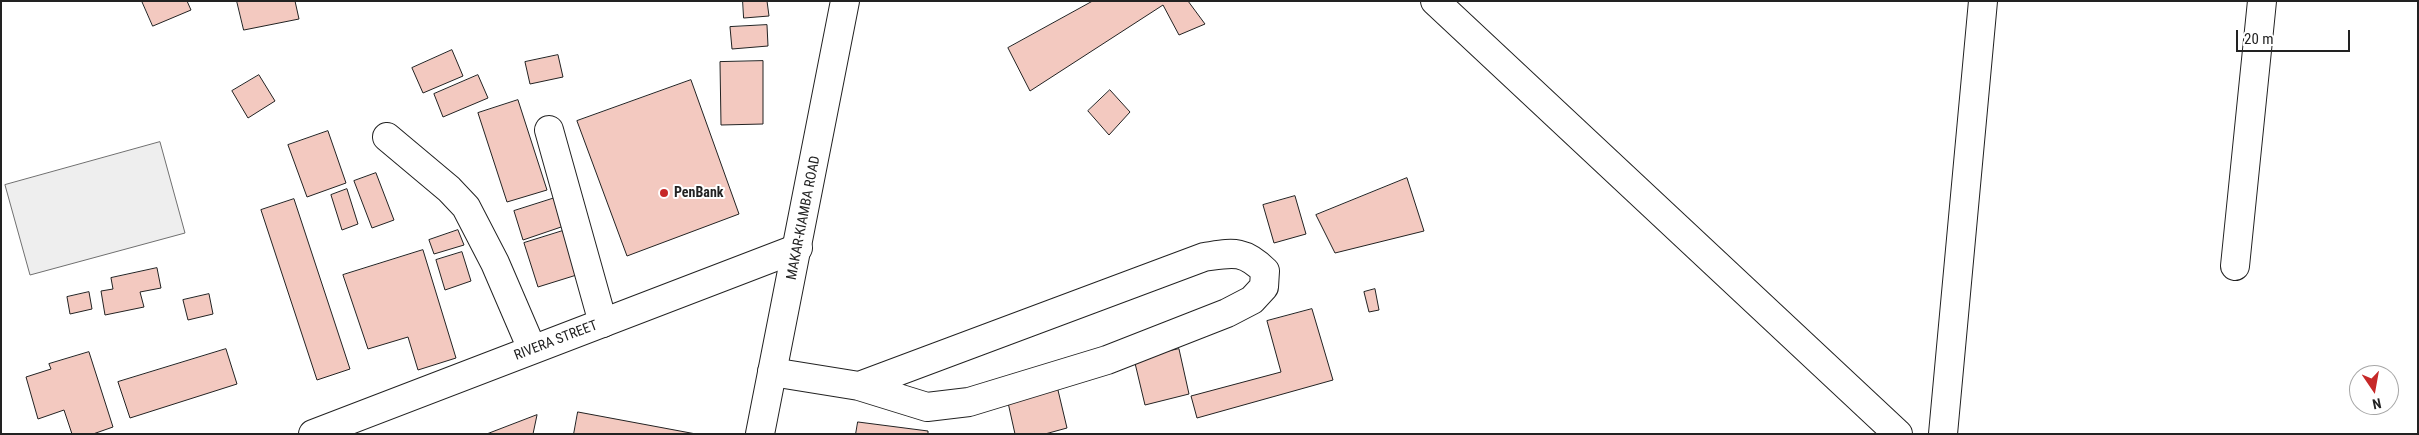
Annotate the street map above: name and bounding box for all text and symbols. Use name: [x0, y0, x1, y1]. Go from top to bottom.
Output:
scale bar: [2239, 20, 2353, 52]
text: 20 m: [2244, 30, 2274, 48]
street label: MAKAR-KIAMBA ROAD: [784, 155, 824, 281]
place label: PenBank: [674, 185, 723, 201]
marker: PenBank: [658, 187, 670, 199]
street label: RIVERA STREET: [512, 317, 600, 365]
north arrow: [2349, 365, 2399, 415]
text: N: [2371, 395, 2383, 412]

